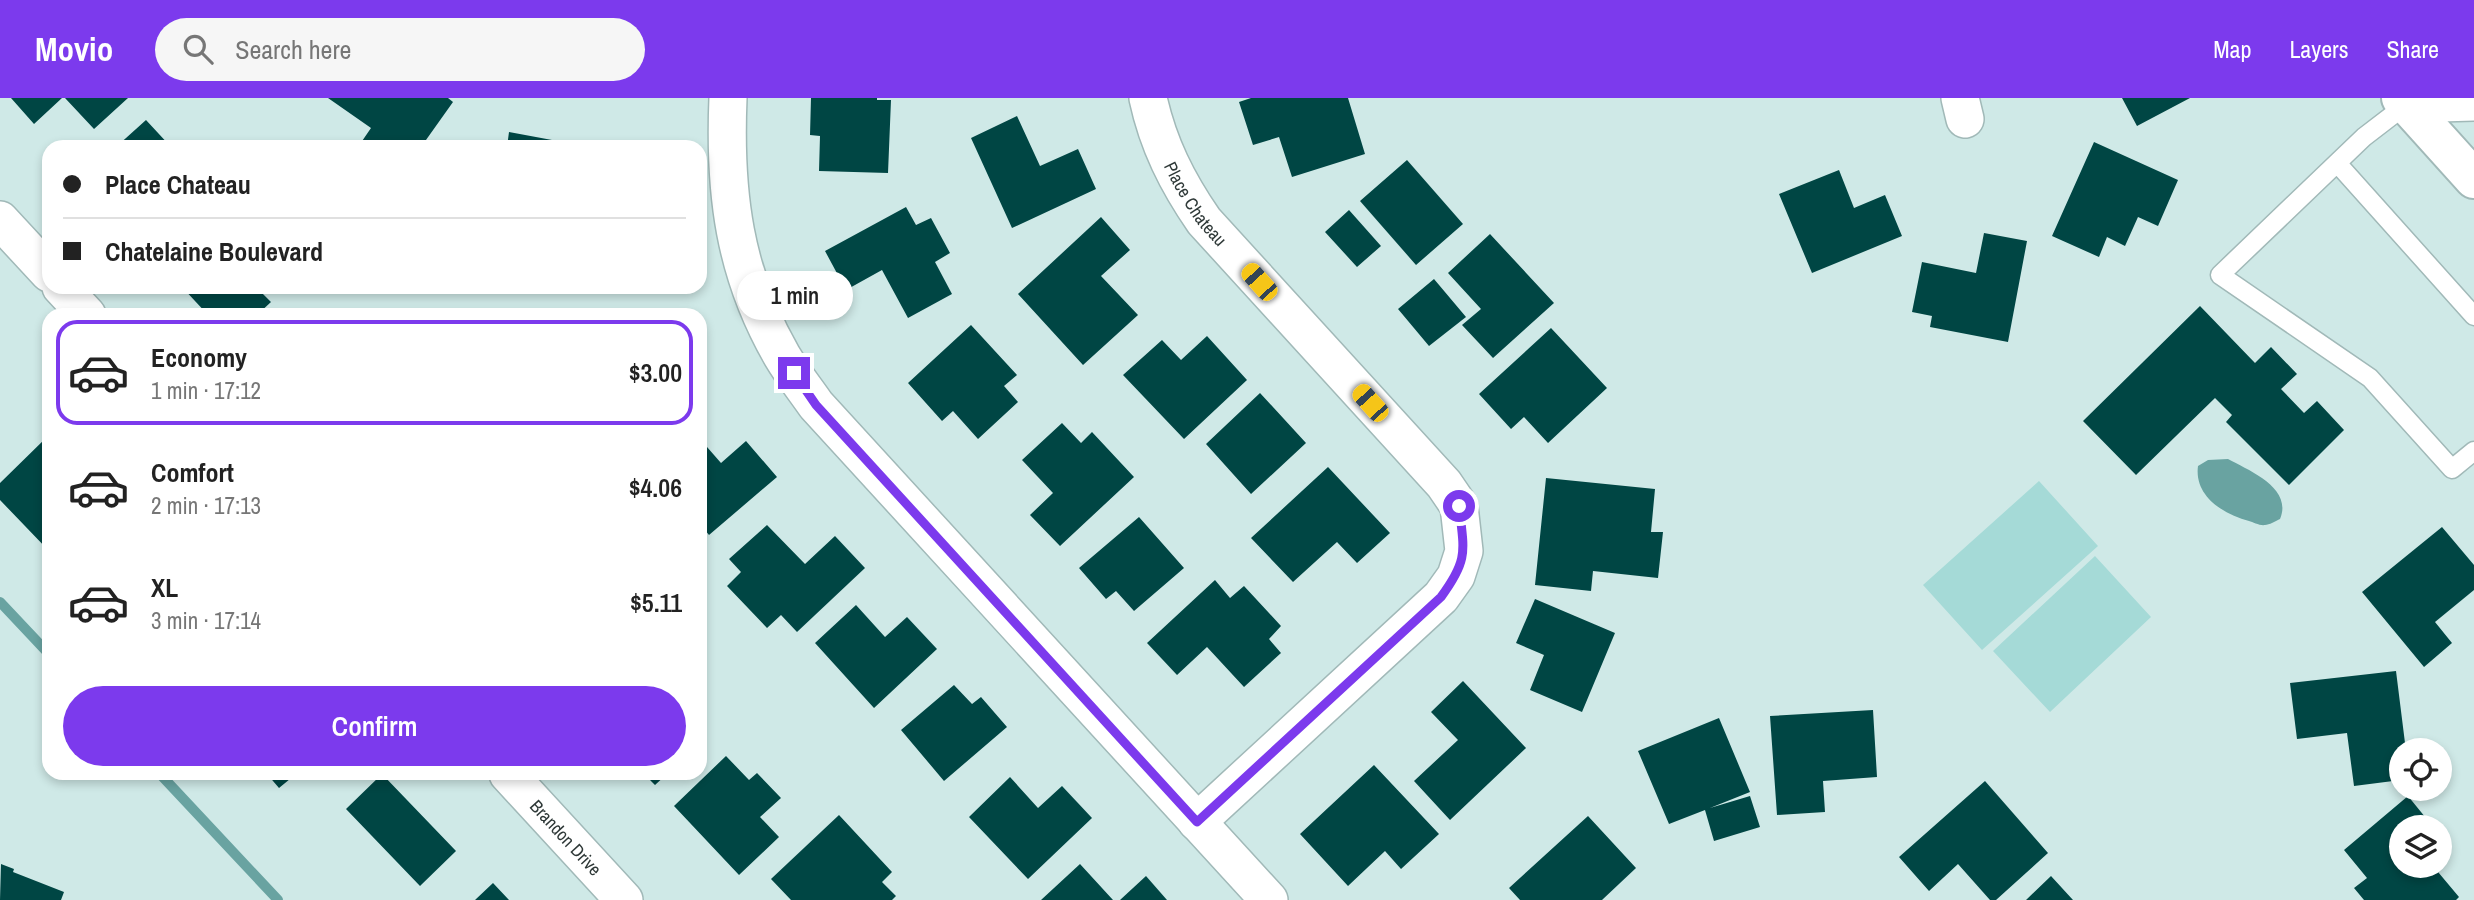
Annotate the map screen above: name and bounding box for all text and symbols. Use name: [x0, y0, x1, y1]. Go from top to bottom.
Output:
search box: [155, 18, 645, 81]
text: Movio: [35, 27, 113, 71]
icon: search: [179, 30, 217, 68]
text: Search here: [235, 32, 351, 67]
text: Map: [2213, 33, 2251, 65]
text: Layers: [2289, 33, 2348, 65]
text: Share: [2386, 33, 2439, 65]
street label: Place Chateau: [1159, 157, 1233, 251]
text: Place Chateau: [105, 167, 251, 202]
text: Chatelaine Boulevard: [105, 234, 323, 269]
car: [1238, 259, 1281, 305]
callout: 1 min: [736, 272, 852, 320]
text: 1 min: [771, 280, 819, 311]
text: Economy: [151, 340, 247, 375]
icon: car: [67, 341, 130, 404]
text: $3.00: [629, 355, 682, 390]
route end: [778, 357, 810, 389]
text: 1 min · 17:12: [151, 375, 261, 406]
car: [1349, 380, 1392, 426]
text: Comfort: [151, 455, 234, 490]
icon: car: [67, 456, 130, 519]
text: $4.06: [629, 470, 682, 505]
text: 2 min · 17:13: [151, 490, 261, 521]
route start: [1443, 490, 1475, 522]
text: XL: [151, 570, 178, 605]
icon: car: [67, 571, 130, 634]
text: $5.11: [630, 585, 682, 620]
text: 3 min · 17:14: [151, 605, 261, 636]
button: Confirm: [63, 686, 686, 766]
map controls: [2389, 738, 2452, 878]
button: locate: [2389, 738, 2452, 801]
street label: Brandon Drive: [525, 794, 608, 881]
button: layers: [2389, 815, 2452, 878]

